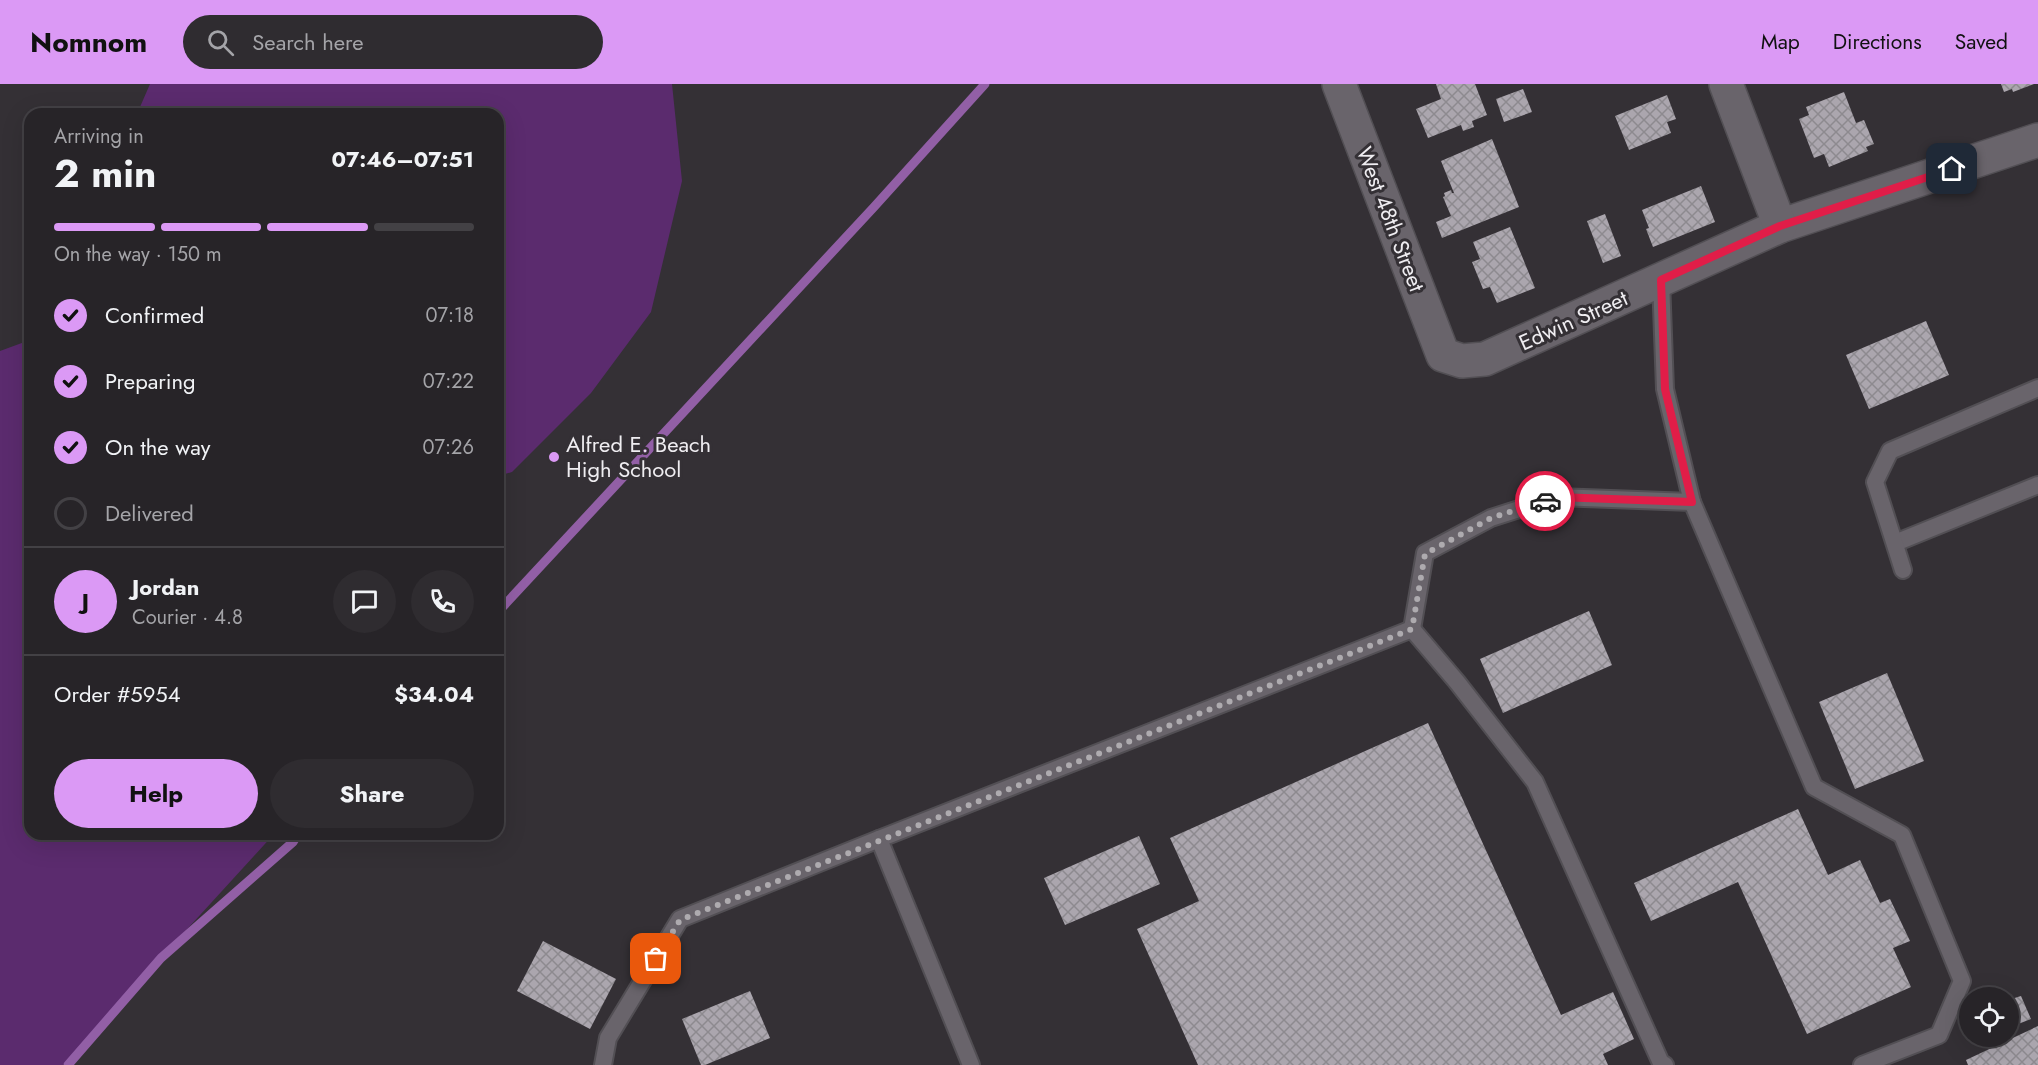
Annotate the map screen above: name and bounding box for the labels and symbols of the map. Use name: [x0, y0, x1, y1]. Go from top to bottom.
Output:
street label: West 48th Street: [1349, 142, 1434, 297]
pin: [1926, 143, 1977, 194]
street label: Edwin Street: [1514, 282, 1633, 358]
place label: Alfred E. Beach High School: [566, 428, 711, 485]
marker: Alfred E. Beach High School: [547, 450, 561, 464]
courier: [1515, 471, 1575, 531]
pin: [630, 933, 681, 984]

